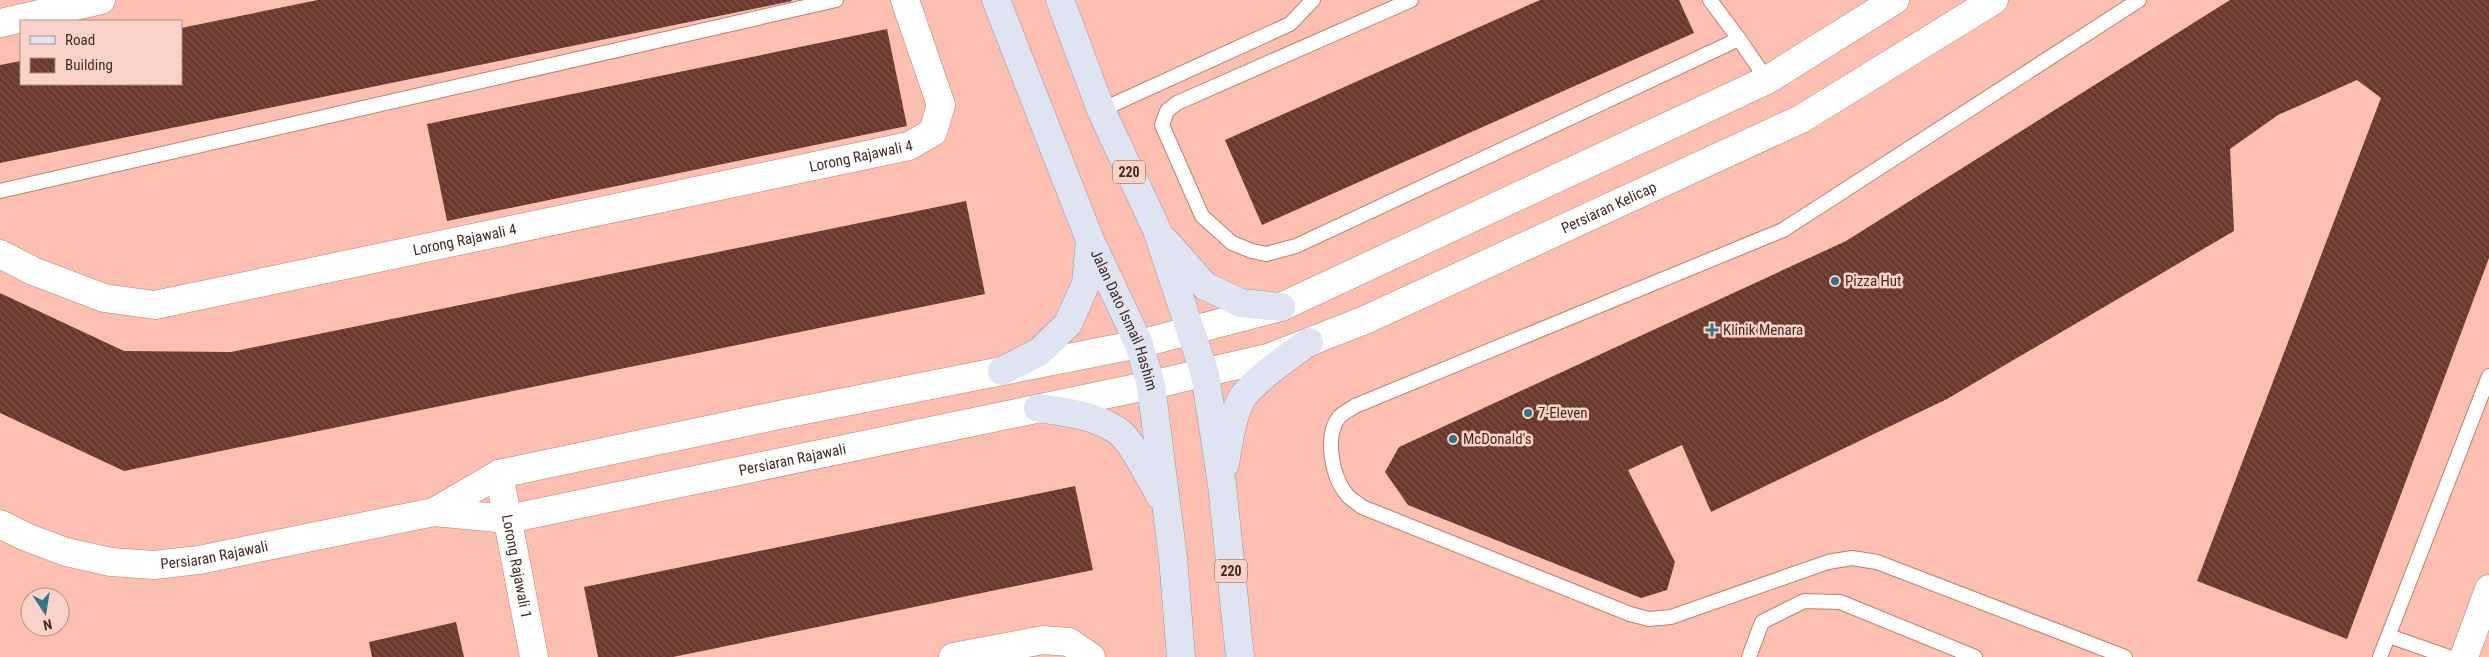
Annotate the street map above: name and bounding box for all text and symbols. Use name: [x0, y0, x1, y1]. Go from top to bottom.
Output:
legend: [20, 20, 182, 85]
text: Road: [65, 31, 95, 49]
text: Building: [65, 56, 113, 74]
street label: Lorong Rajawali 4: [808, 136, 914, 176]
road number: 220: [1113, 160, 1145, 183]
street label: Persiaran Kelicap: [1558, 178, 1659, 237]
street label: Lorong Rajawali 4: [411, 220, 518, 259]
street label: Jalan Dato Ismail Hashim: [1087, 247, 1161, 393]
place label: Pizza Hut: [1845, 272, 1902, 290]
marker: Pizza Hut: [1829, 275, 1841, 287]
place label: Klinik Menara: [1723, 321, 1803, 339]
marker: Klinik Menara: [1705, 323, 1719, 337]
place label: 7-Eleven: [1538, 404, 1588, 422]
marker: 7-Eleven: [1522, 407, 1534, 419]
place label: McDonald's: [1463, 430, 1532, 448]
marker: McDonald's: [1447, 433, 1459, 445]
street label: Persiaran Rajawali: [737, 440, 848, 480]
street label: Lorong Rajawali 1: [498, 513, 535, 620]
street label: Persiaran Rajawali: [159, 537, 270, 573]
road number: 220: [1215, 560, 1247, 582]
north arrow: [20, 587, 70, 637]
text: N: [42, 616, 54, 633]

